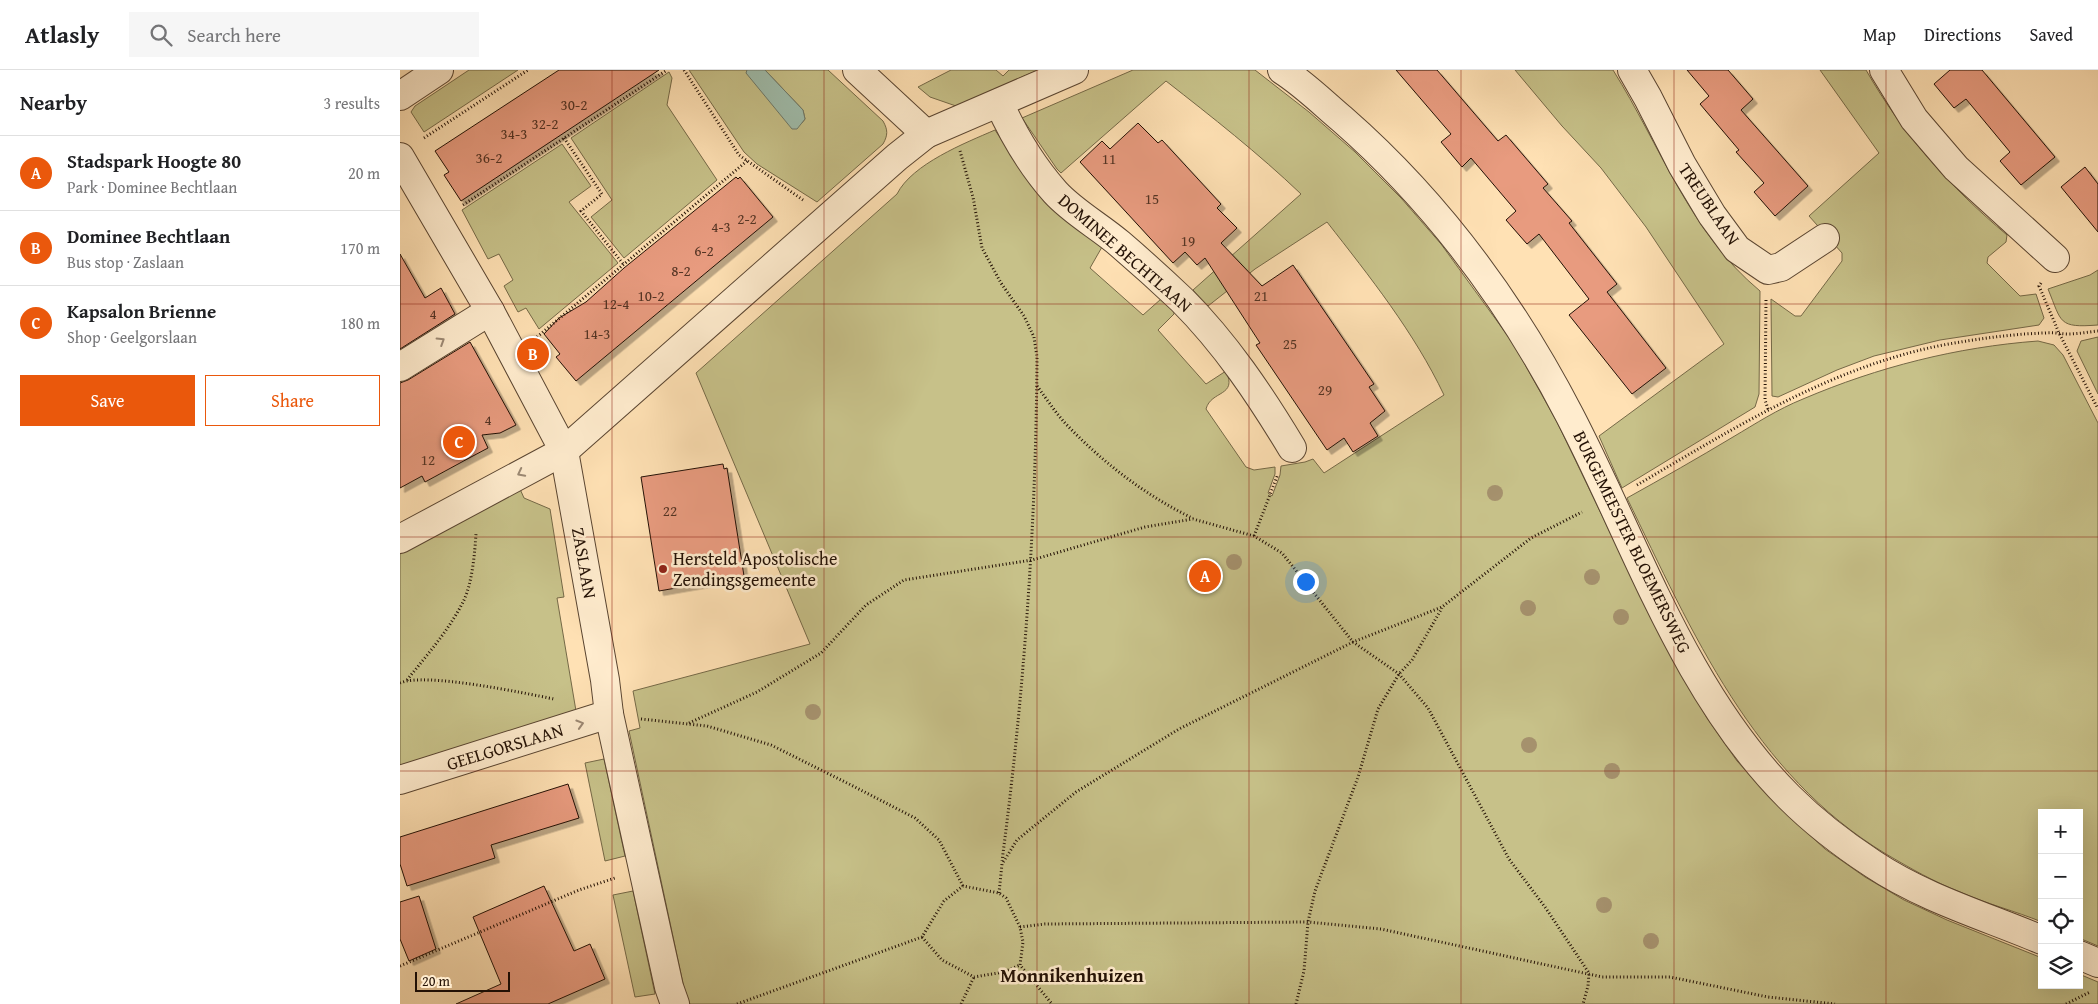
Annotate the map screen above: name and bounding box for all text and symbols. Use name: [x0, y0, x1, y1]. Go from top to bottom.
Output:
search box: [129, 12, 479, 57]
text: Atlasly: [25, 17, 99, 52]
icon: search: [147, 21, 175, 49]
text: Search here: [187, 21, 281, 49]
text: Map: [1863, 21, 1896, 48]
text: Directions: [1924, 21, 2001, 48]
text: Saved: [2029, 21, 2073, 48]
text: Nearby: [20, 87, 87, 118]
text: 3 results: [323, 91, 380, 115]
house number: 30-2: [561, 94, 587, 115]
house number: 32-2: [532, 113, 558, 134]
house number: 34-3: [501, 123, 527, 144]
text: Stadspark Hoogte 80: [67, 147, 241, 175]
house number: 36-2: [476, 147, 502, 168]
house number: 11: [1102, 148, 1116, 169]
street label: TREUBLAAN: [1672, 157, 1747, 250]
text: A: [31, 161, 41, 185]
text: 20 m: [348, 161, 380, 185]
text: Park · Dominee Bechtlaan: [67, 175, 237, 199]
street label: DOMINEE BECHTLAAN: [1052, 187, 1198, 319]
house number: 15: [1145, 188, 1159, 209]
house number: 2-2: [737, 208, 757, 229]
house number: 4-3: [711, 216, 731, 237]
text: Dominee Bechtlaan: [67, 222, 230, 250]
house number: 19: [1181, 230, 1195, 251]
text: B: [31, 236, 41, 260]
text: 170 m: [340, 236, 380, 260]
house number: 6-2: [694, 240, 714, 261]
text: Bus stop · Zaslaan: [67, 250, 184, 274]
house number: 8-2: [671, 260, 691, 281]
house number: 10-2: [638, 285, 664, 306]
house number: 21: [1254, 285, 1268, 306]
house number: 12-4: [603, 293, 629, 314]
text: Kapsalon Brienne: [67, 297, 216, 325]
house number: 4: [429, 303, 437, 324]
text: C: [31, 311, 41, 335]
text: 180 m: [340, 311, 380, 335]
house number: 14-3: [584, 323, 610, 344]
text: Shop · Geelgorslaan: [67, 325, 197, 349]
house number: 25: [1283, 333, 1297, 354]
pin: B: [517, 335, 549, 373]
one-way arrow: [436, 337, 445, 347]
button: Save: [20, 375, 195, 426]
button: Share: [205, 375, 380, 426]
house number: 29: [1318, 379, 1332, 400]
house number: 4: [484, 409, 492, 430]
pin: C: [443, 423, 475, 461]
street label: BURGEMEESTER BLOEMERSWEG: [1567, 426, 1698, 658]
house number: 12: [421, 449, 435, 470]
one-way arrow: [517, 467, 526, 477]
house number: 22: [663, 500, 677, 521]
street label: ZASLAAN: [565, 525, 604, 601]
place label: Hersteld Apostolische Zendingsgemeente: [673, 545, 837, 593]
pin: A: [1189, 557, 1221, 595]
marker: Hersteld Apostolische Zendingsgemeente: [657, 563, 669, 575]
your location: [1293, 569, 1319, 595]
street label: GEELGORSLAAN: [443, 716, 567, 777]
one-way arrow: [576, 719, 584, 729]
map controls: [2038, 809, 2083, 989]
button: +: [2038, 809, 2083, 854]
button: −: [2038, 854, 2083, 899]
button: locate: [2038, 899, 2083, 944]
button: layers: [2038, 944, 2083, 989]
district label: Monnikenhuizen: [1000, 961, 1144, 989]
scale bar: [415, 969, 510, 992]
text: 20 m: [422, 971, 450, 991]

